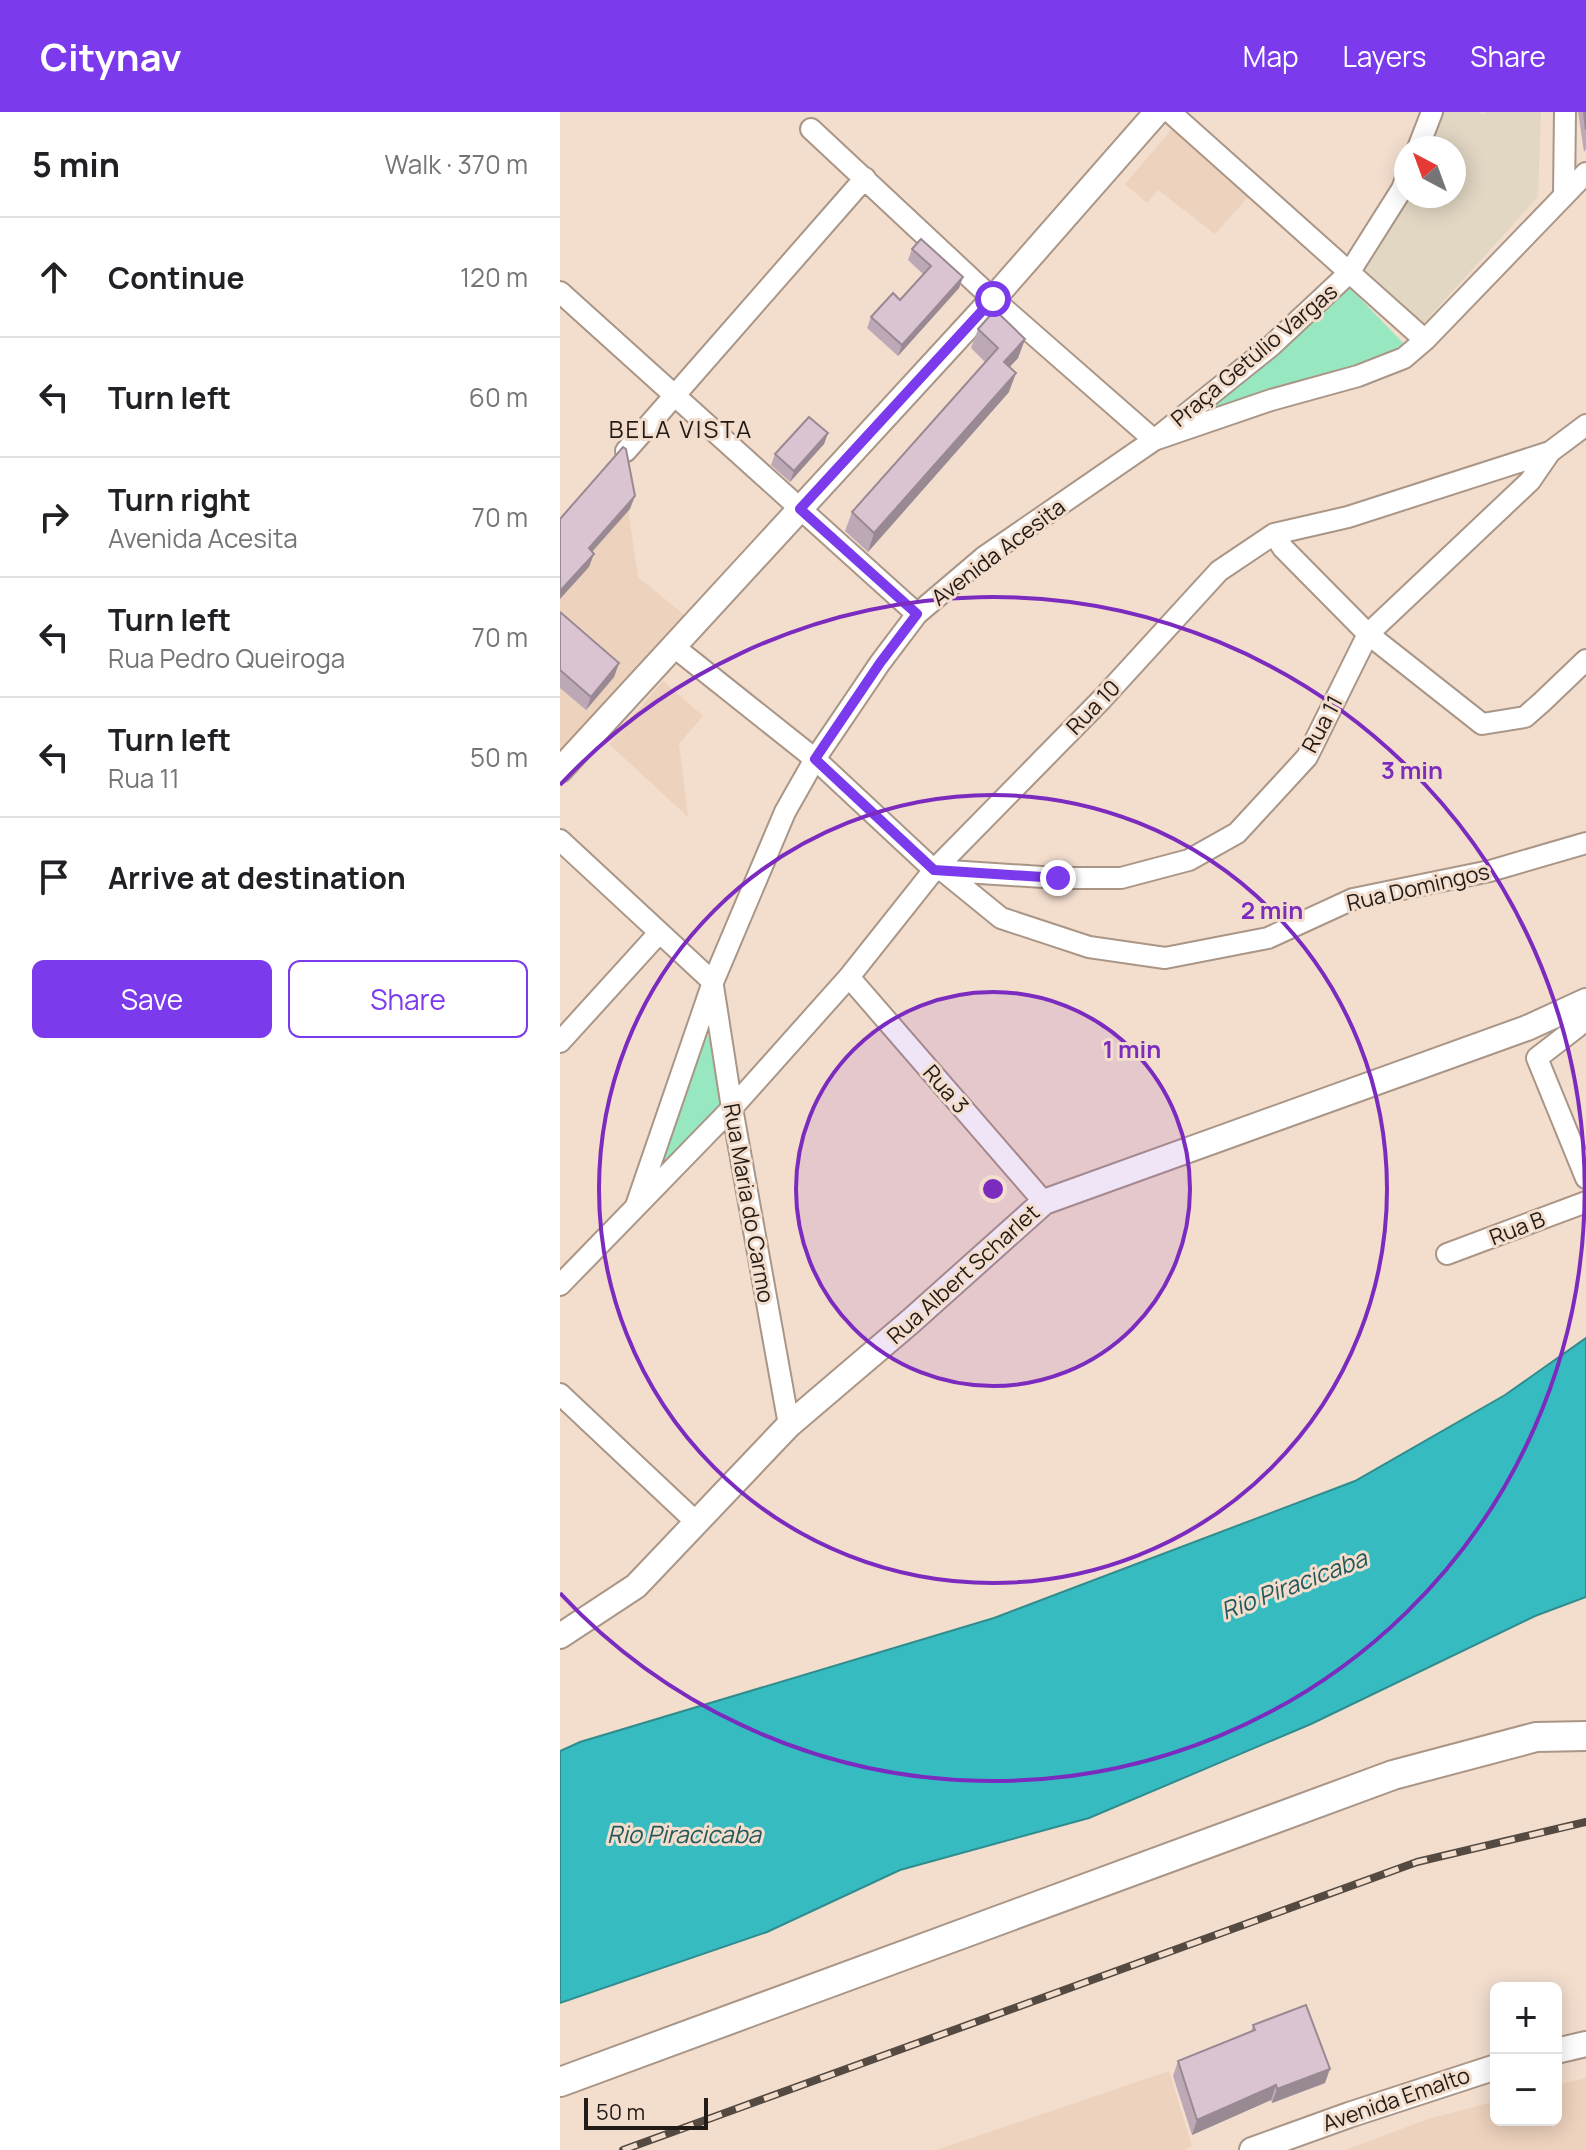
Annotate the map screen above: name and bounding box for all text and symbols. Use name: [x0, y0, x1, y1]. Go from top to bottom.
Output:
text: Citynav: [40, 30, 182, 82]
text: Map: [1243, 37, 1299, 75]
text: Layers: [1343, 37, 1426, 75]
text: Share: [1470, 37, 1546, 75]
north arrow: [1394, 136, 1466, 208]
text: 5 min: [32, 141, 120, 187]
text: Walk · 370 m: [385, 146, 528, 182]
icon: ahead: [32, 255, 76, 299]
text: Continue: [108, 257, 244, 298]
text: 120 m: [460, 259, 528, 295]
street label: Praça Getúlio Vargas: [1165, 277, 1343, 433]
route start: [975, 281, 1011, 317]
icon: left: [32, 375, 76, 419]
text: Turn left: [108, 377, 231, 418]
text: 60 m: [469, 379, 528, 415]
district label: BELA VISTA: [609, 412, 753, 445]
text: Turn right: [108, 479, 251, 520]
street label: Avenida Acesita: [925, 492, 1071, 612]
icon: right: [32, 495, 76, 539]
text: 70 m: [472, 499, 528, 535]
text: Avenida Acesita: [108, 520, 298, 556]
text: Turn left: [108, 599, 231, 640]
icon: left: [32, 615, 76, 659]
text: 70 m: [472, 619, 528, 655]
text: Rua Pedro Queiroga: [108, 640, 345, 676]
street label: Rua 10: [1059, 673, 1127, 741]
street label: Rua 11: [1294, 690, 1350, 758]
text: Turn left: [108, 719, 231, 760]
icon: left: [32, 735, 76, 779]
text: 50 m: [470, 739, 528, 775]
text: 3 min: [1381, 753, 1443, 786]
text: Rua 11: [108, 760, 180, 796]
icon: arrive: [32, 855, 76, 899]
street label: Rua Domingos: [1344, 856, 1492, 918]
text: Arrive at destination: [108, 857, 406, 898]
route end: [1040, 860, 1076, 896]
text: 2 min: [1241, 893, 1303, 926]
button: Save: [32, 960, 272, 1038]
button: Share: [288, 960, 528, 1038]
text: 1 min: [1103, 1032, 1161, 1065]
street label: Rua 3: [916, 1058, 976, 1120]
street label: Rua Maria do Carmo: [717, 1101, 781, 1305]
centre of rings: [979, 1175, 1007, 1203]
street label: Rua Albert Scharlet: [880, 1197, 1046, 1351]
street label: Rua B: [1485, 1204, 1549, 1252]
water label: Rio Piracicaba: [1216, 1540, 1373, 1627]
water label: Rio Piracicaba: [607, 1817, 763, 1850]
map controls: [1490, 1982, 1562, 2126]
button: +: [1490, 1982, 1562, 2054]
button: −: [1490, 2054, 1562, 2126]
street label: Avenida Emalto: [1318, 2060, 1474, 2138]
scale bar: [584, 2094, 708, 2130]
text: 50 m: [596, 2097, 645, 2127]

